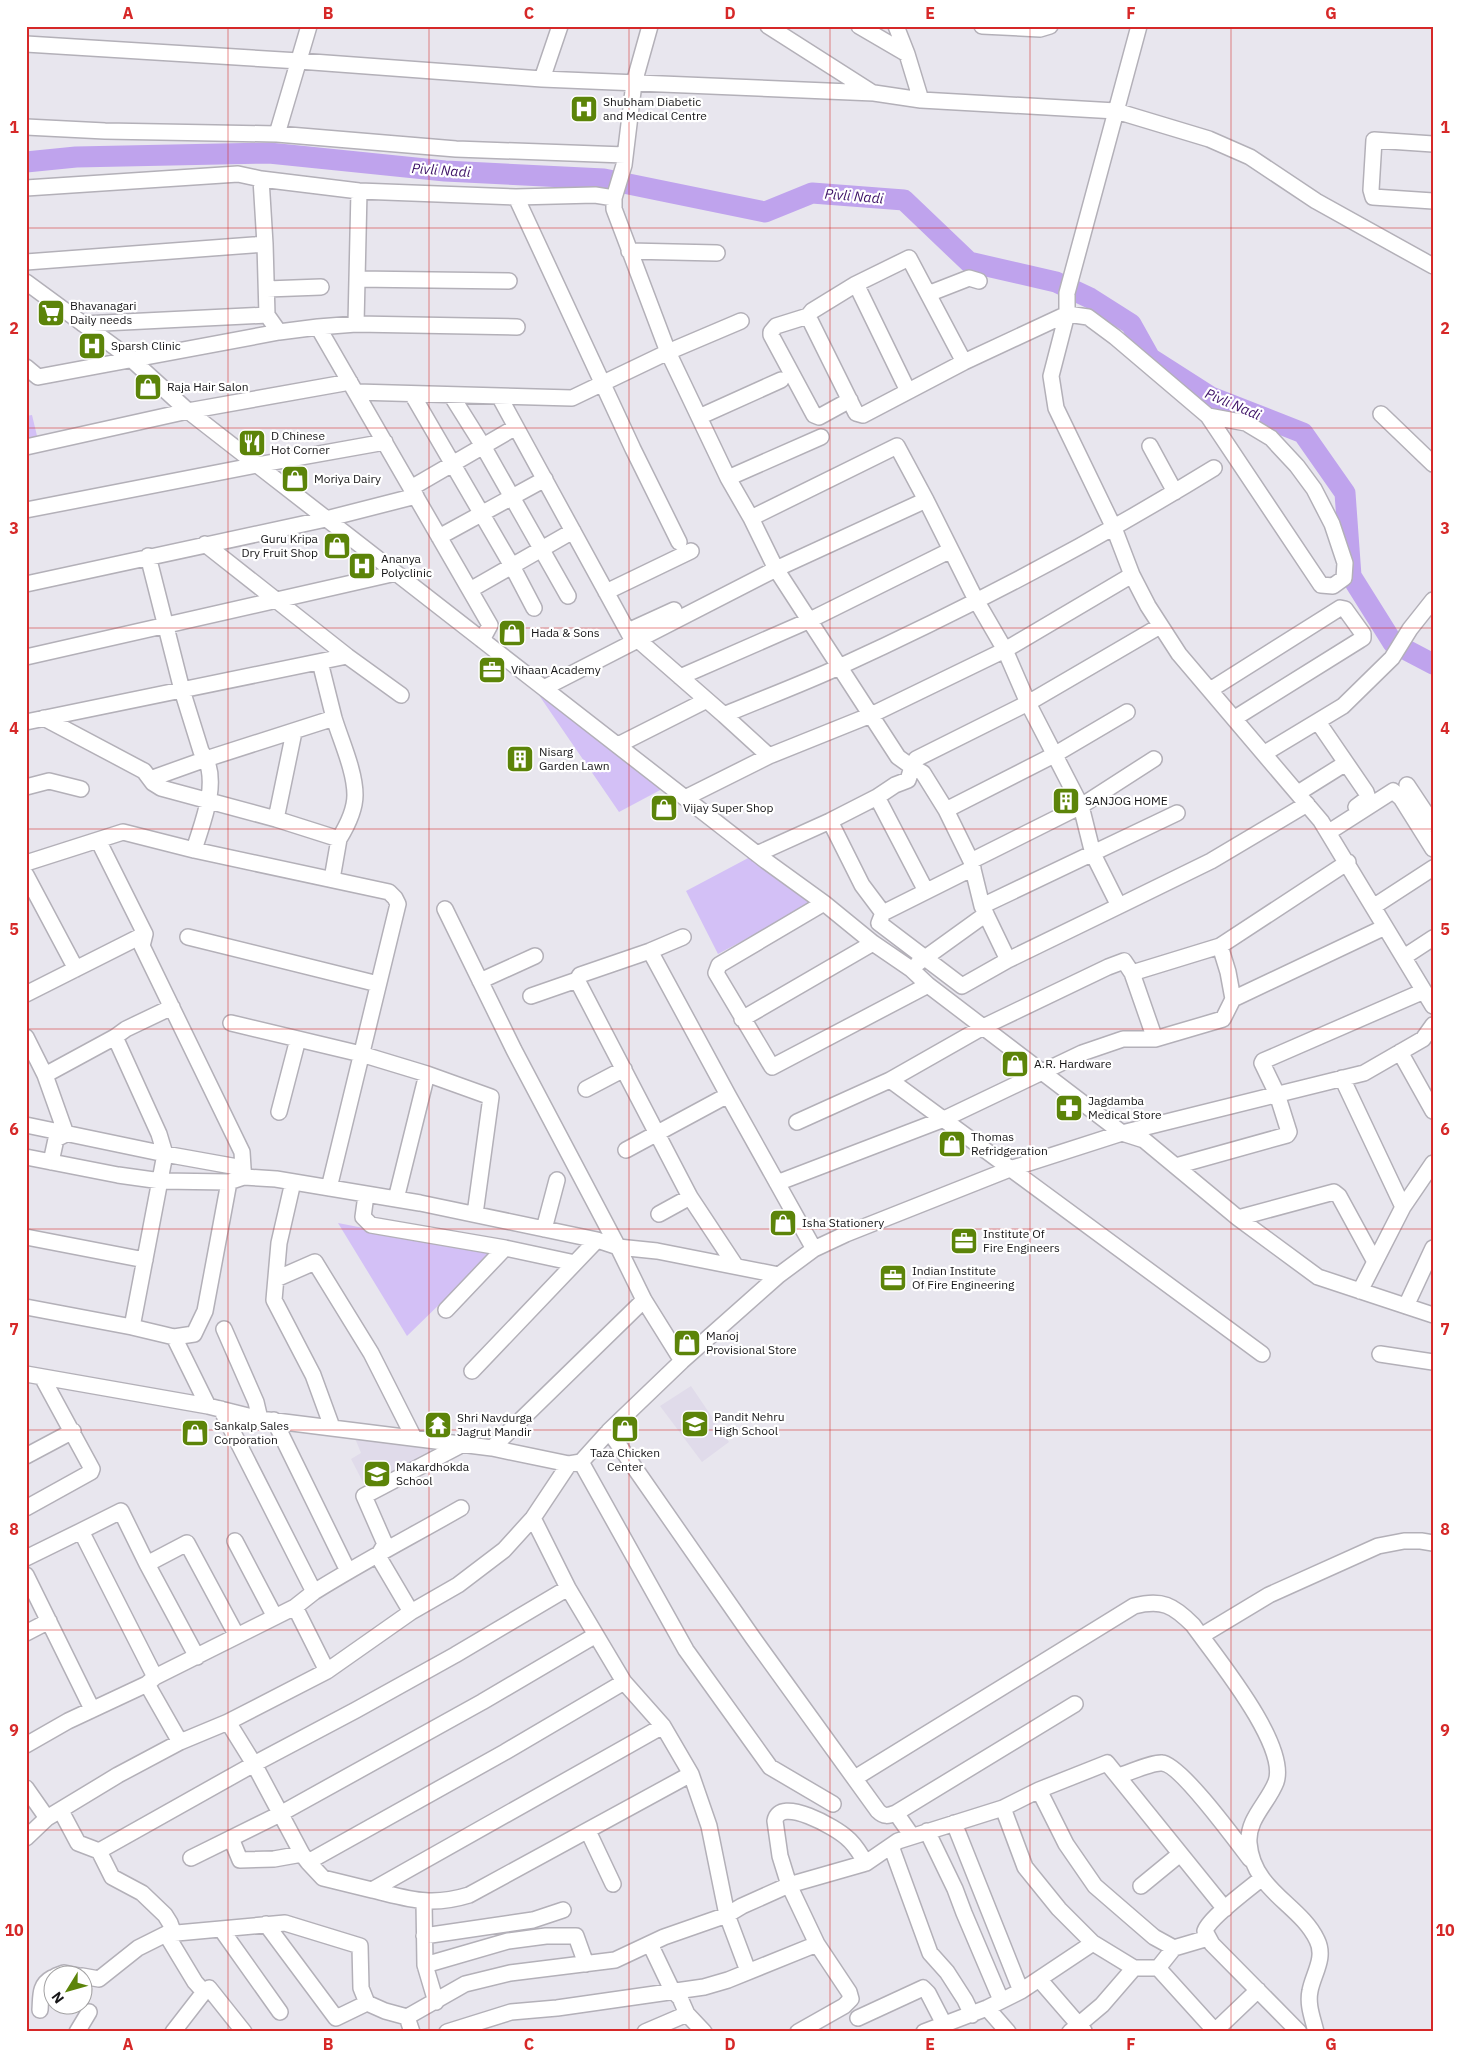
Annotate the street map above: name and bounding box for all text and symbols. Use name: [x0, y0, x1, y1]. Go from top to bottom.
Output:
text: A: [123, 3, 134, 23]
text: B: [323, 3, 334, 23]
text: C: [524, 3, 534, 23]
text: D: [724, 3, 736, 23]
text: E: [925, 3, 935, 23]
text: F: [1126, 3, 1136, 23]
text: G: [1325, 3, 1337, 23]
hospital icon: Shubham Diabetic and Medical Centre: [569, 94, 599, 124]
place label: Shubham Diabetic and Medical Centre: [603, 94, 707, 123]
text: 1: [9, 117, 19, 137]
text: 1: [1440, 117, 1450, 137]
water label: Pivli Nadi: [411, 159, 471, 181]
water label: Pivli Nadi: [824, 184, 884, 208]
supermarket icon: Bhavanagari Daily needs: [36, 298, 66, 328]
place label: Bhavanagari Daily needs: [70, 298, 137, 327]
text: 2: [9, 318, 19, 338]
text: 2: [1440, 318, 1450, 338]
hospital icon: Sparsh Clinic: [77, 331, 107, 361]
place label: Sparsh Clinic: [111, 338, 181, 353]
shop icon: Raja Hair Salon: [133, 372, 163, 402]
place label: Raja Hair Salon: [167, 379, 249, 394]
water label: Pivli Nadi: [1202, 384, 1264, 424]
restaurant icon: D Chinese Hot Corner: [237, 428, 267, 458]
place label: D Chinese Hot Corner: [271, 428, 330, 457]
shop icon: Moriya Dairy: [280, 464, 310, 494]
place label: Moriya Dairy: [314, 471, 381, 486]
text: 3: [9, 518, 19, 538]
text: 3: [1440, 518, 1450, 538]
place label: Guru Kripa Dry Fruit Shop: [241, 531, 319, 560]
shop icon: Guru Kripa Dry Fruit Shop: [322, 531, 352, 561]
hospital icon: Ananya Polyclinic: [347, 551, 377, 581]
place label: Ananya Polyclinic: [381, 551, 432, 580]
shop icon: Hada & Sons: [497, 618, 527, 648]
place label: Hada & Sons: [531, 625, 600, 640]
office icon: Vihaan Academy: [477, 655, 507, 685]
place label: Vihaan Academy: [511, 662, 601, 677]
text: 4: [9, 718, 19, 738]
text: 4: [1440, 718, 1450, 738]
building icon: Nisarg Garden Lawn: [505, 744, 535, 774]
place label: Nisarg Garden Lawn: [539, 744, 610, 773]
building icon: SANJOG HOME: [1051, 786, 1081, 816]
shop icon: Vijay Super Shop: [649, 793, 679, 823]
place label: SANJOG HOME: [1085, 793, 1168, 808]
place label: Vijay Super Shop: [683, 800, 774, 815]
text: 5: [9, 919, 19, 939]
text: 5: [1440, 919, 1450, 939]
shop icon: A.R. Hardware: [1000, 1049, 1030, 1079]
place label: A.R. Hardware: [1034, 1056, 1112, 1071]
pharmacy icon: Jagdamba Medical Store: [1054, 1093, 1084, 1123]
place label: Jagdamba Medical Store: [1088, 1093, 1162, 1122]
text: 6: [9, 1119, 19, 1139]
text: 6: [1440, 1119, 1450, 1139]
shop icon: Thomas Refridgeration: [937, 1129, 967, 1159]
place label: Thomas Refridgeration: [971, 1129, 1048, 1158]
shop icon: Isha Stationery: [768, 1208, 798, 1238]
place label: Isha Stationery: [802, 1215, 884, 1230]
office icon: Institute Of Fire Engineers: [949, 1226, 979, 1256]
place label: Institute Of Fire Engineers: [983, 1226, 1060, 1255]
office icon: Indian Institute Of Fire Engineering: [878, 1263, 908, 1293]
place label: Indian Institute Of Fire Engineering: [912, 1263, 1015, 1292]
text: 7: [9, 1319, 19, 1339]
text: 7: [1440, 1319, 1450, 1339]
shop icon: Manoj Provisional Store: [672, 1328, 702, 1358]
place label: Manoj Provisional Store: [706, 1328, 797, 1357]
school or university icon: Pandit Nehru High School: [680, 1409, 710, 1439]
place label: Pandit Nehru High School: [714, 1409, 785, 1438]
temple icon: Shri Navdurga Jagrut Mandir: [423, 1410, 453, 1440]
place label: Shri Navdurga Jagrut Mandir: [457, 1410, 533, 1439]
shop icon: Taza Chicken Center: [610, 1414, 640, 1444]
shop icon: Sankalp Sales Corporation: [180, 1418, 210, 1448]
place label: Sankalp Sales Corporation: [214, 1418, 289, 1447]
place label: Taza Chicken Center: [590, 1445, 660, 1474]
school or university icon: Makardhokda School: [362, 1459, 392, 1489]
place label: Makardhokda School: [396, 1459, 470, 1488]
text: 8: [9, 1519, 19, 1539]
text: 8: [1440, 1519, 1450, 1539]
text: 9: [9, 1720, 19, 1740]
text: 9: [1440, 1720, 1450, 1740]
text: 10: [4, 1920, 24, 1940]
text: 10: [1435, 1920, 1455, 1940]
north arrow: [42, 1966, 92, 2016]
text: N: [47, 1988, 68, 2007]
text: A: [123, 2034, 134, 2054]
text: B: [323, 2034, 334, 2054]
text: C: [524, 2034, 534, 2054]
text: D: [724, 2034, 736, 2054]
text: E: [925, 2034, 935, 2054]
text: F: [1126, 2034, 1136, 2054]
text: G: [1325, 2034, 1337, 2054]

